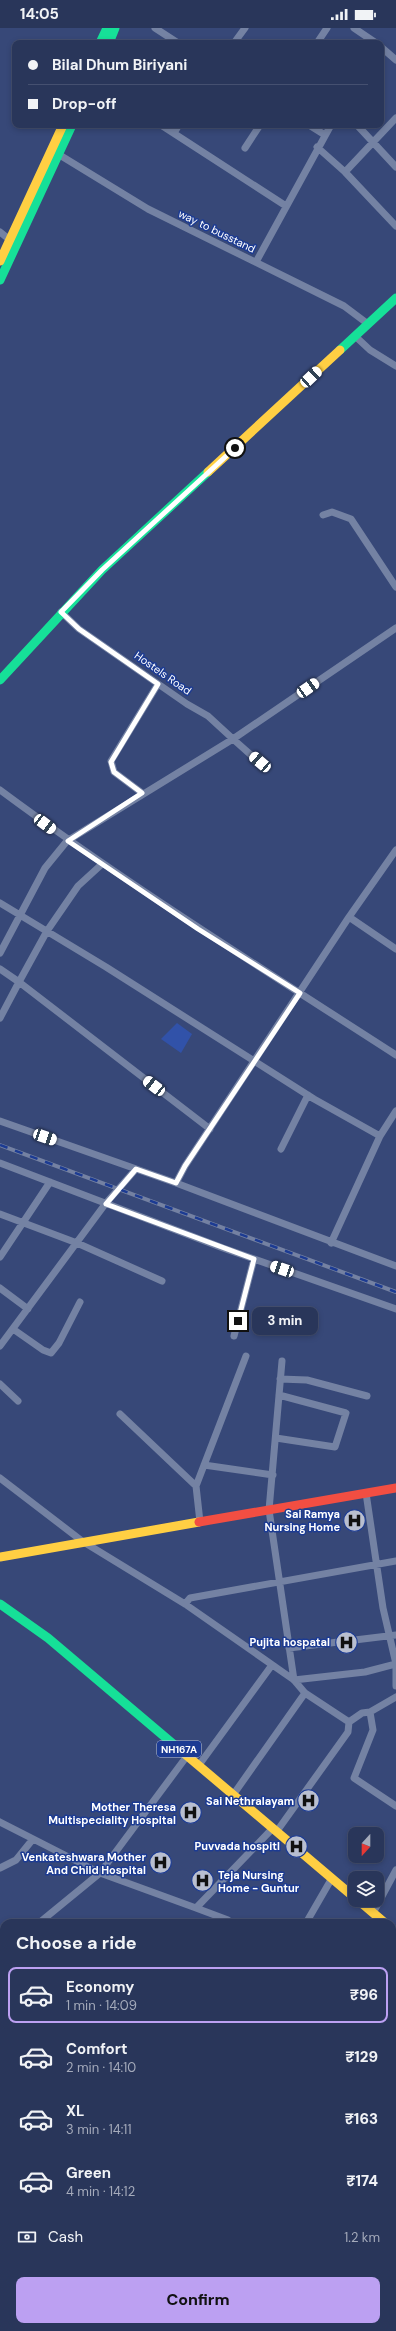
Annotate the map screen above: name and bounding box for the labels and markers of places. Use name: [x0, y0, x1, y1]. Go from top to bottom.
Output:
place label: Sai Ramya Nursing Home: [264, 1507, 340, 1534]
hospital icon: Sai Ramya Nursing Home: [342, 1507, 368, 1533]
hospital icon: Pujita hospatal: [333, 1629, 359, 1655]
place label: Pujita hospatal: [250, 1635, 330, 1649]
hospital icon: Sai Nethralayam: [296, 1788, 322, 1814]
place label: Sai Nethralayam: [206, 1794, 294, 1808]
place label: Mother Theresa Multispeciality Hospital: [48, 1800, 176, 1827]
hospital icon: Mother Theresa Multispeciality Hospital: [178, 1800, 204, 1826]
hospital icon: Puvvada hospitl: [283, 1833, 309, 1859]
place label: Puvvada hospitl: [194, 1839, 280, 1853]
place label: Venkateshwara Mother And Child Hospital: [21, 1850, 146, 1877]
hospital icon: Venkateshwara Mother And Child Hospital: [148, 1850, 174, 1876]
hospital icon: Teja Nursing Home - Guntur: [189, 1868, 215, 1894]
place label: Teja Nursing Home - Guntur: [218, 1868, 300, 1895]

